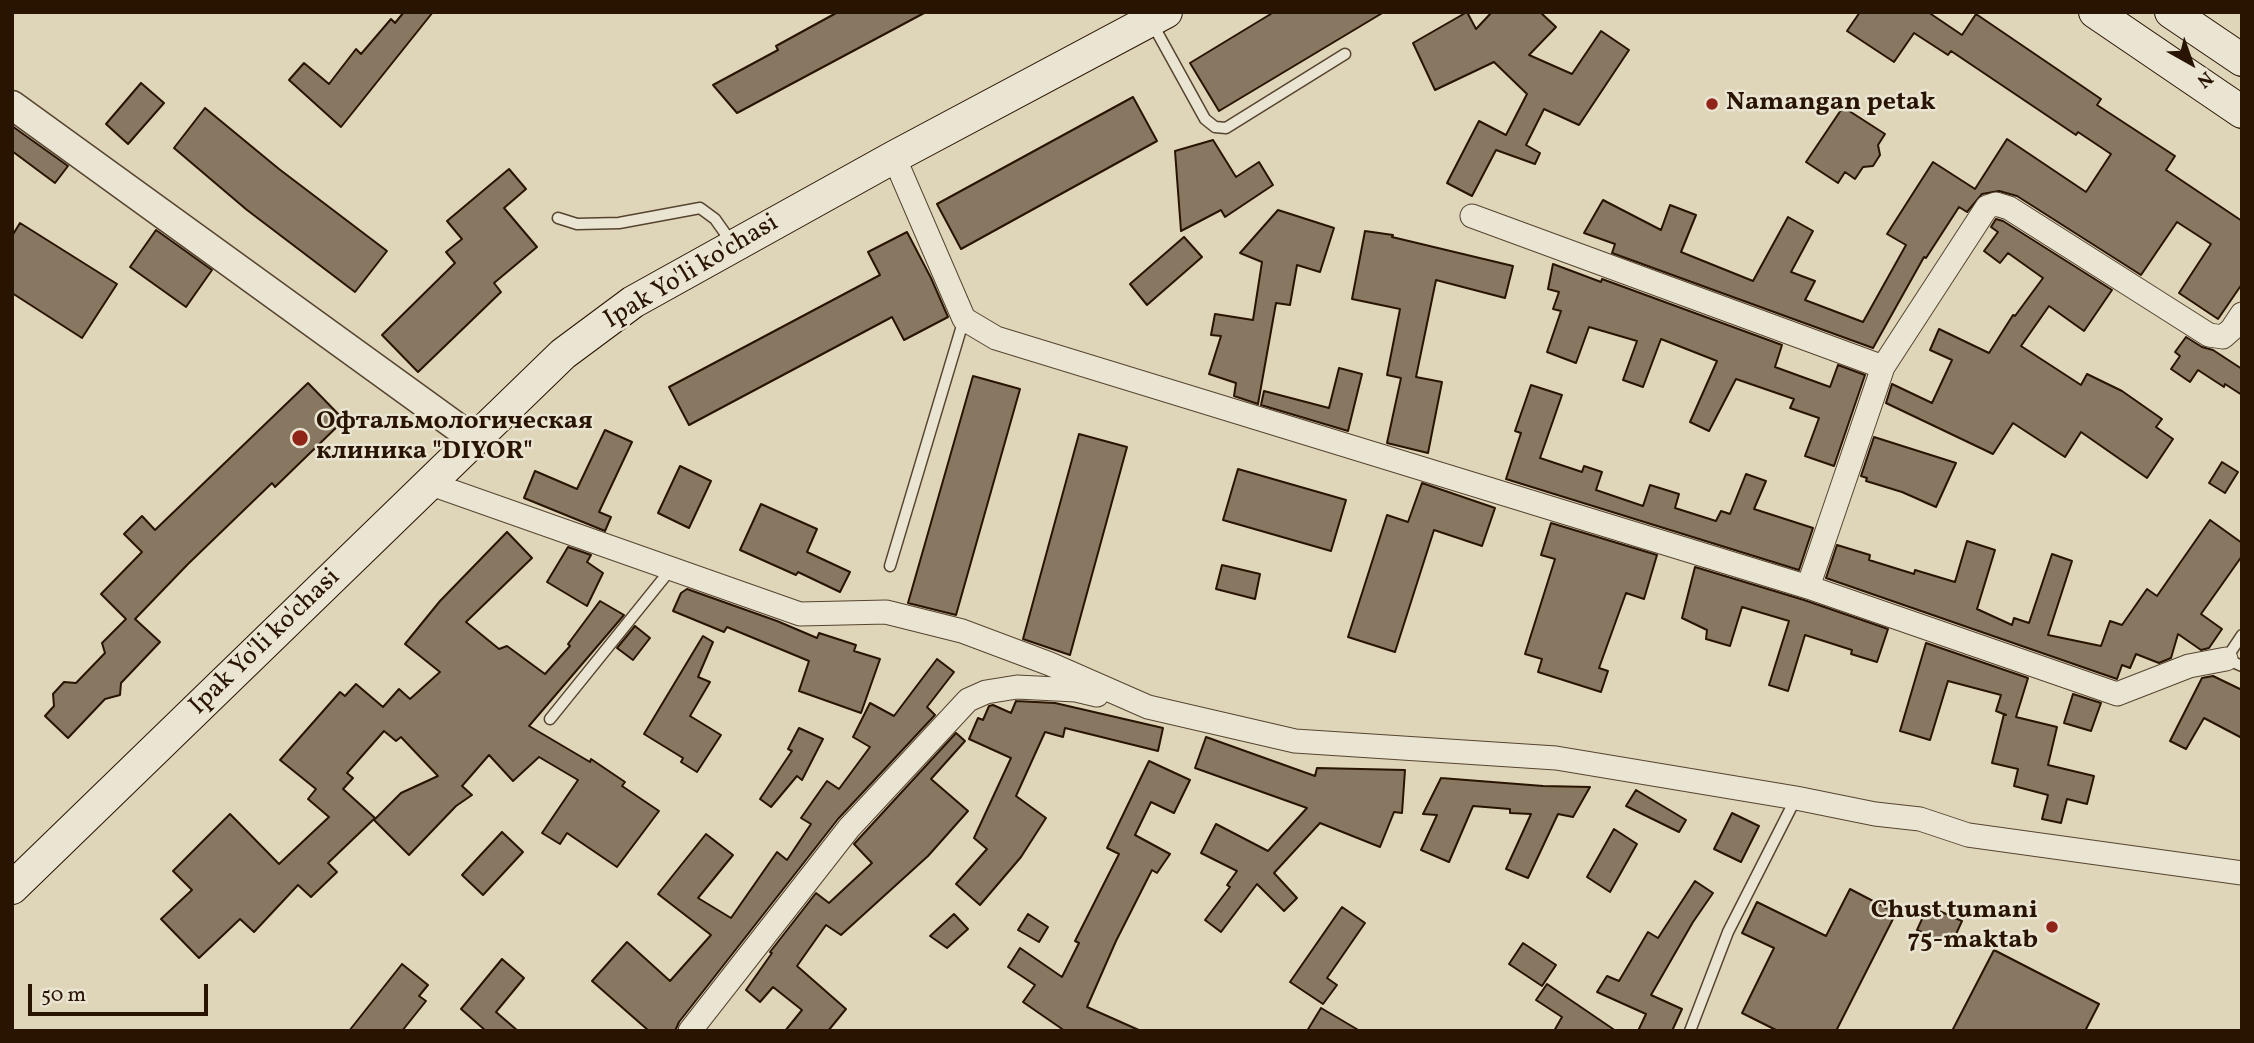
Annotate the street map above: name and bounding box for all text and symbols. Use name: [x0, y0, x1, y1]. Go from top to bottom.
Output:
north arrow: [2156, 28, 2226, 98]
text: N: [2191, 65, 2218, 93]
place label: Namangan petak: [1726, 88, 1936, 120]
marker: Namangan petak: [1704, 96, 1720, 112]
street label: Ipak Yo'li ko'chasi: [599, 209, 785, 337]
place label: Офтальмологическая клиника "DIYOR": [316, 407, 593, 468]
marker: Офтальмологическая клиника "DIYOR": [290, 428, 310, 448]
street label: Ipak Yo'li ko'chasi: [184, 563, 348, 723]
place label: Chust tumani 75-maktab: [1871, 896, 2038, 958]
marker: Chust tumani 75-maktab: [2044, 919, 2060, 935]
scale bar: [32, 970, 212, 1014]
text: 50 m: [41, 981, 86, 1010]

